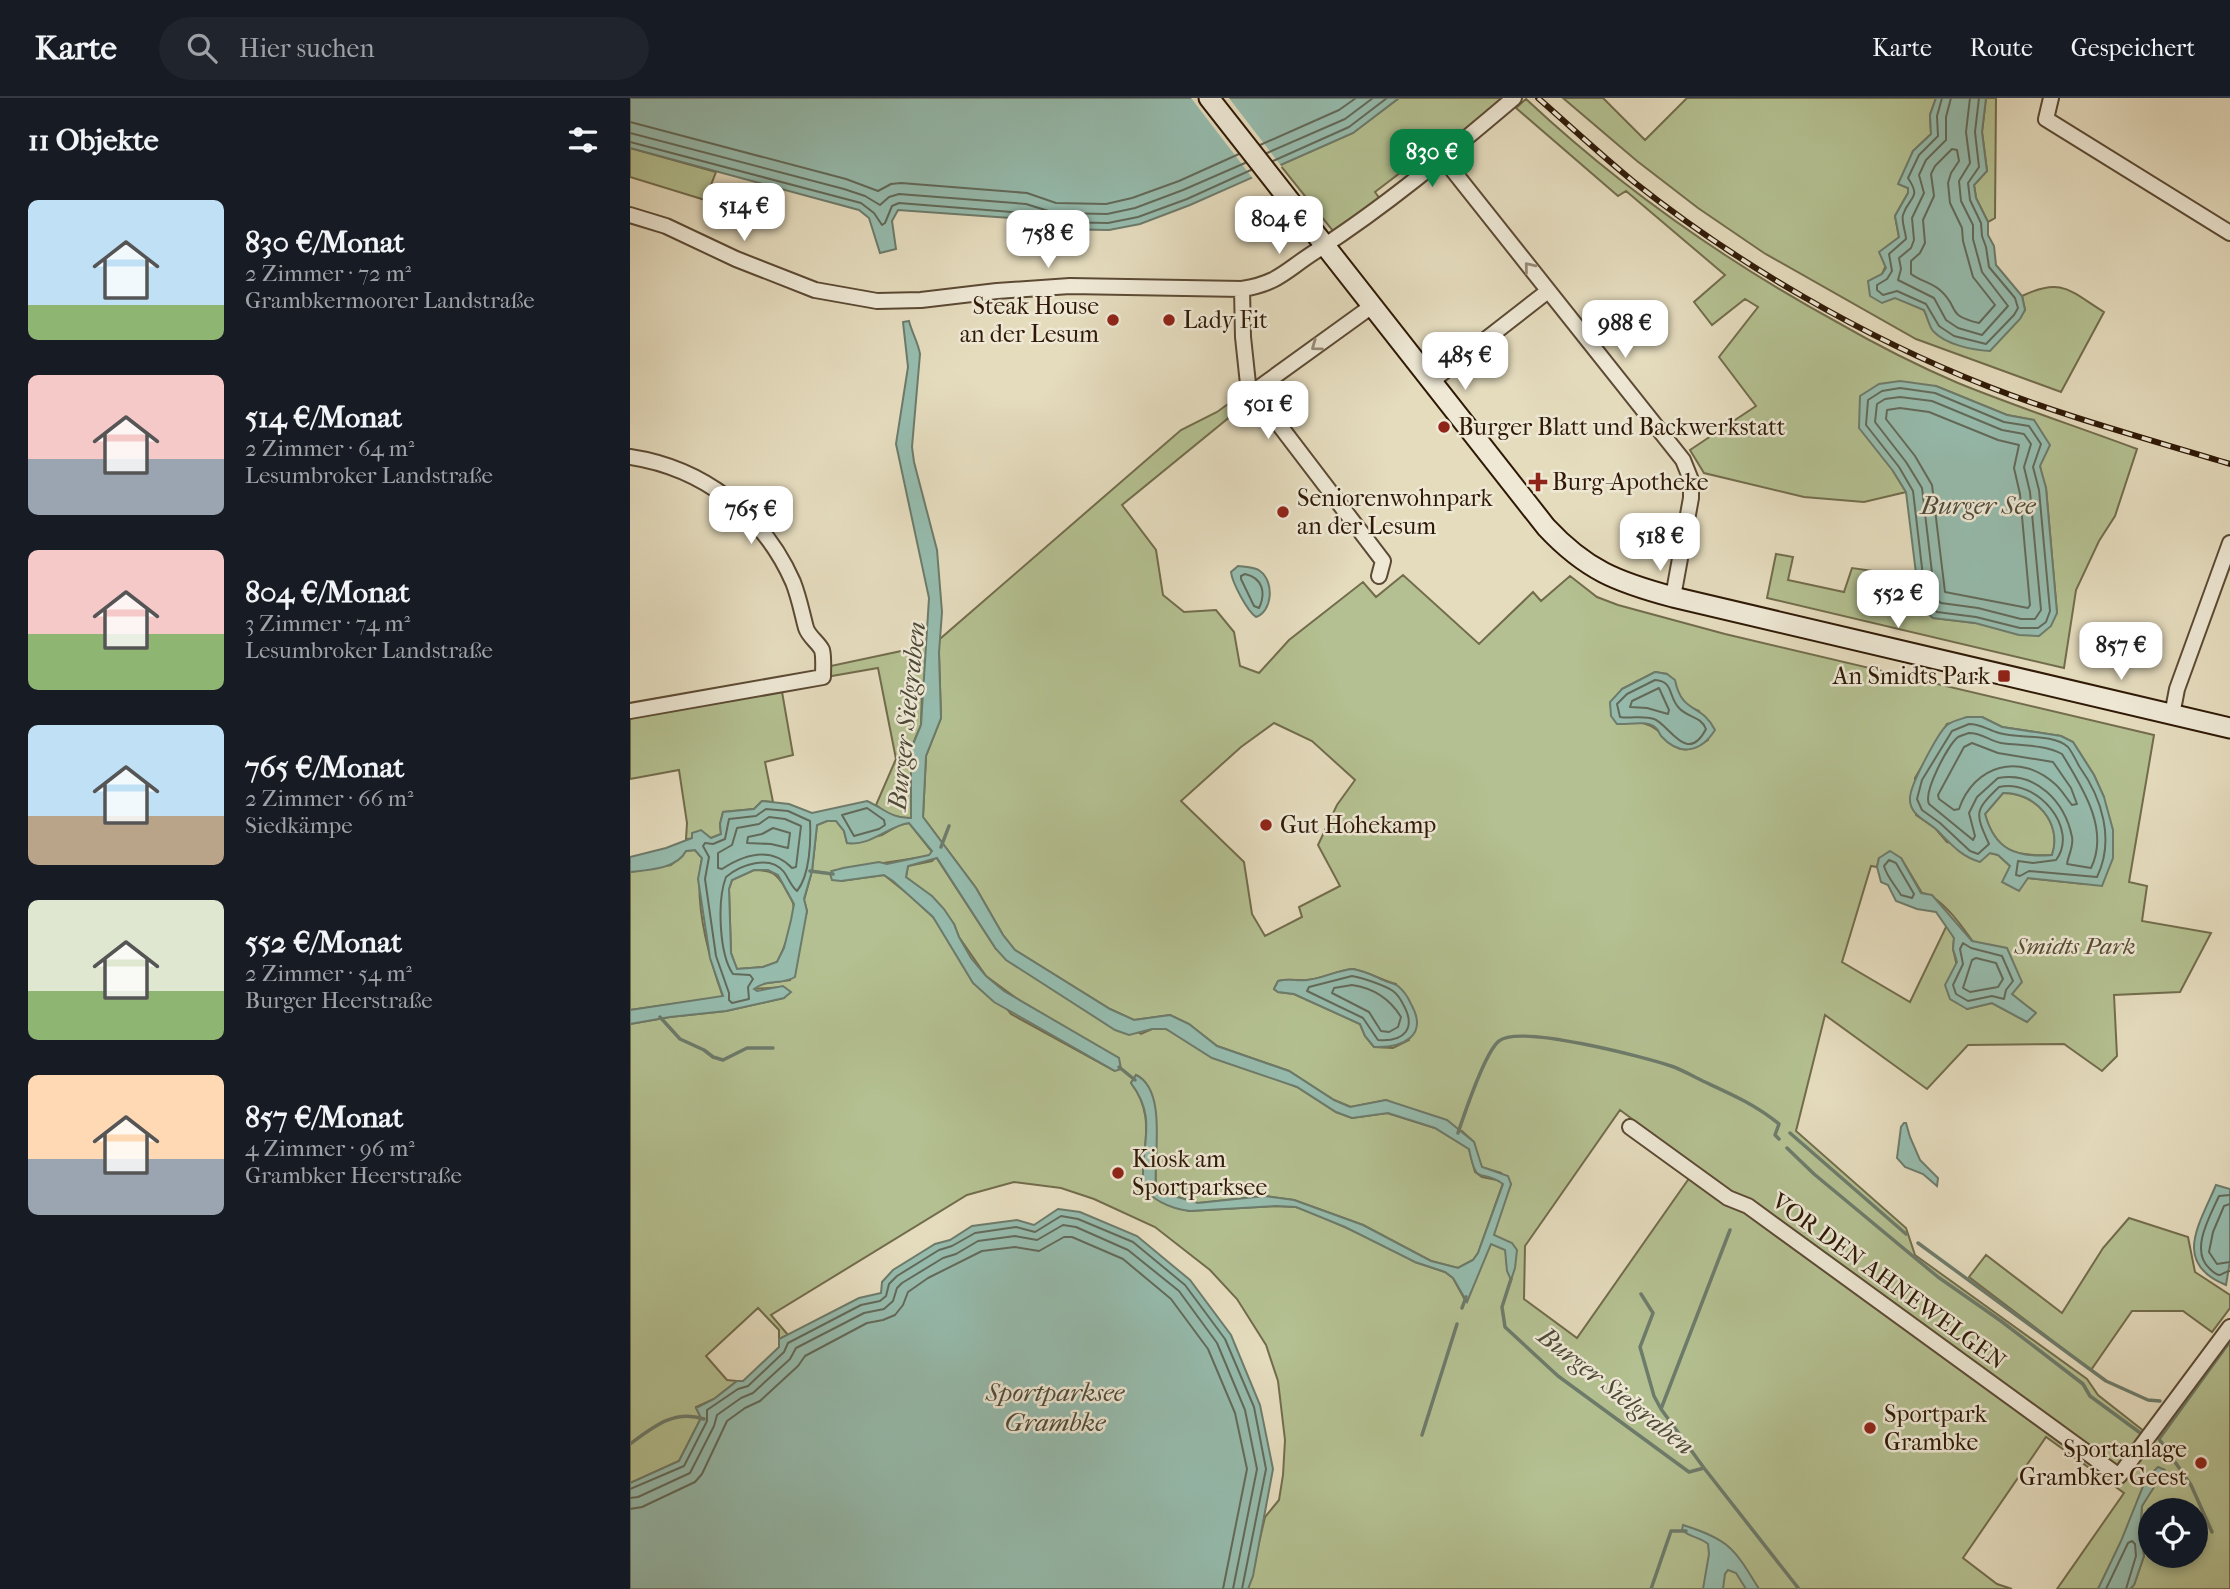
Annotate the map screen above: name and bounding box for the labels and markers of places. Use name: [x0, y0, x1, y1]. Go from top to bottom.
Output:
pin: 830 €: [1383, 130, 1481, 189]
pin: 514 €: [695, 184, 793, 243]
pin: 804 €: [1230, 197, 1328, 256]
pin: 758 €: [999, 211, 1097, 270]
place label: Steak House an der Lesum: [960, 292, 1099, 348]
pin: 988 €: [1576, 300, 1674, 360]
place label: Lady Fit: [1183, 306, 1268, 334]
marker: Steak House an der Lesum: [1105, 312, 1121, 328]
marker: Lady Fit: [1161, 312, 1177, 328]
pin: 485 €: [1416, 332, 1514, 392]
pin: 501 €: [1219, 382, 1317, 441]
place label: Burger Blatt und Backwerkstatt: [1458, 413, 1786, 441]
marker: Burger Blatt und Backwerkstatt: [1436, 419, 1452, 435]
place label: Burg-Apotheke: [1552, 468, 1709, 496]
marker: Burg-Apotheke: [1530, 474, 1546, 490]
place label: Seniorenwohnpark an der Lesum: [1297, 484, 1493, 540]
pin: 765 €: [702, 486, 800, 546]
marker: Seniorenwohnpark an der Lesum: [1275, 504, 1291, 520]
pin: 518 €: [1611, 514, 1709, 573]
pin: 552 €: [1849, 570, 1947, 630]
pin: 857 €: [2072, 622, 2170, 682]
place label: An Smidts Park: [1832, 662, 1991, 690]
marker: An Smidts Park: [1996, 668, 2012, 684]
place label: Gut Hohekamp: [1280, 811, 1436, 839]
marker: Gut Hohekamp: [1258, 817, 1274, 833]
place label: Kiosk am Sportparksee: [1132, 1145, 1267, 1201]
marker: Kiosk am Sportparksee: [1110, 1165, 1126, 1181]
place label: Sportpark Grambke: [1884, 1400, 1987, 1456]
marker: Sportpark Grambke: [1862, 1420, 1878, 1436]
place label: Sportanlage Grambker Geest: [2019, 1435, 2187, 1491]
marker: Sportanlage Grambker Geest: [2193, 1455, 2209, 1471]

